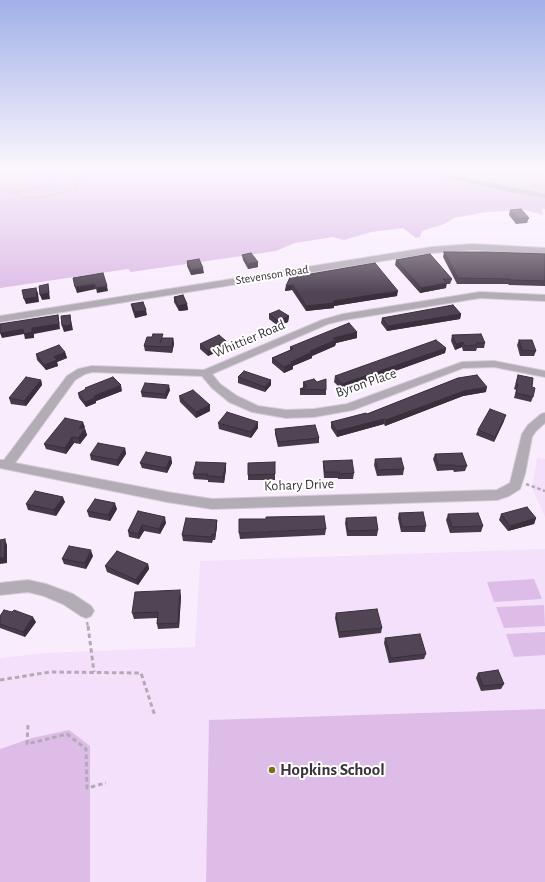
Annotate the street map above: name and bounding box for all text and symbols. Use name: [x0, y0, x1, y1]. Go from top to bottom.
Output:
street label: Stevenson Road: [234, 262, 310, 288]
street label: Whittier Road: [211, 316, 287, 362]
street label: Byron Place: [333, 365, 399, 401]
street label: Kohary Drive: [264, 475, 334, 495]
place label: Hopkins School: [280, 760, 385, 780]
marker: Hopkins School: [267, 765, 277, 775]

